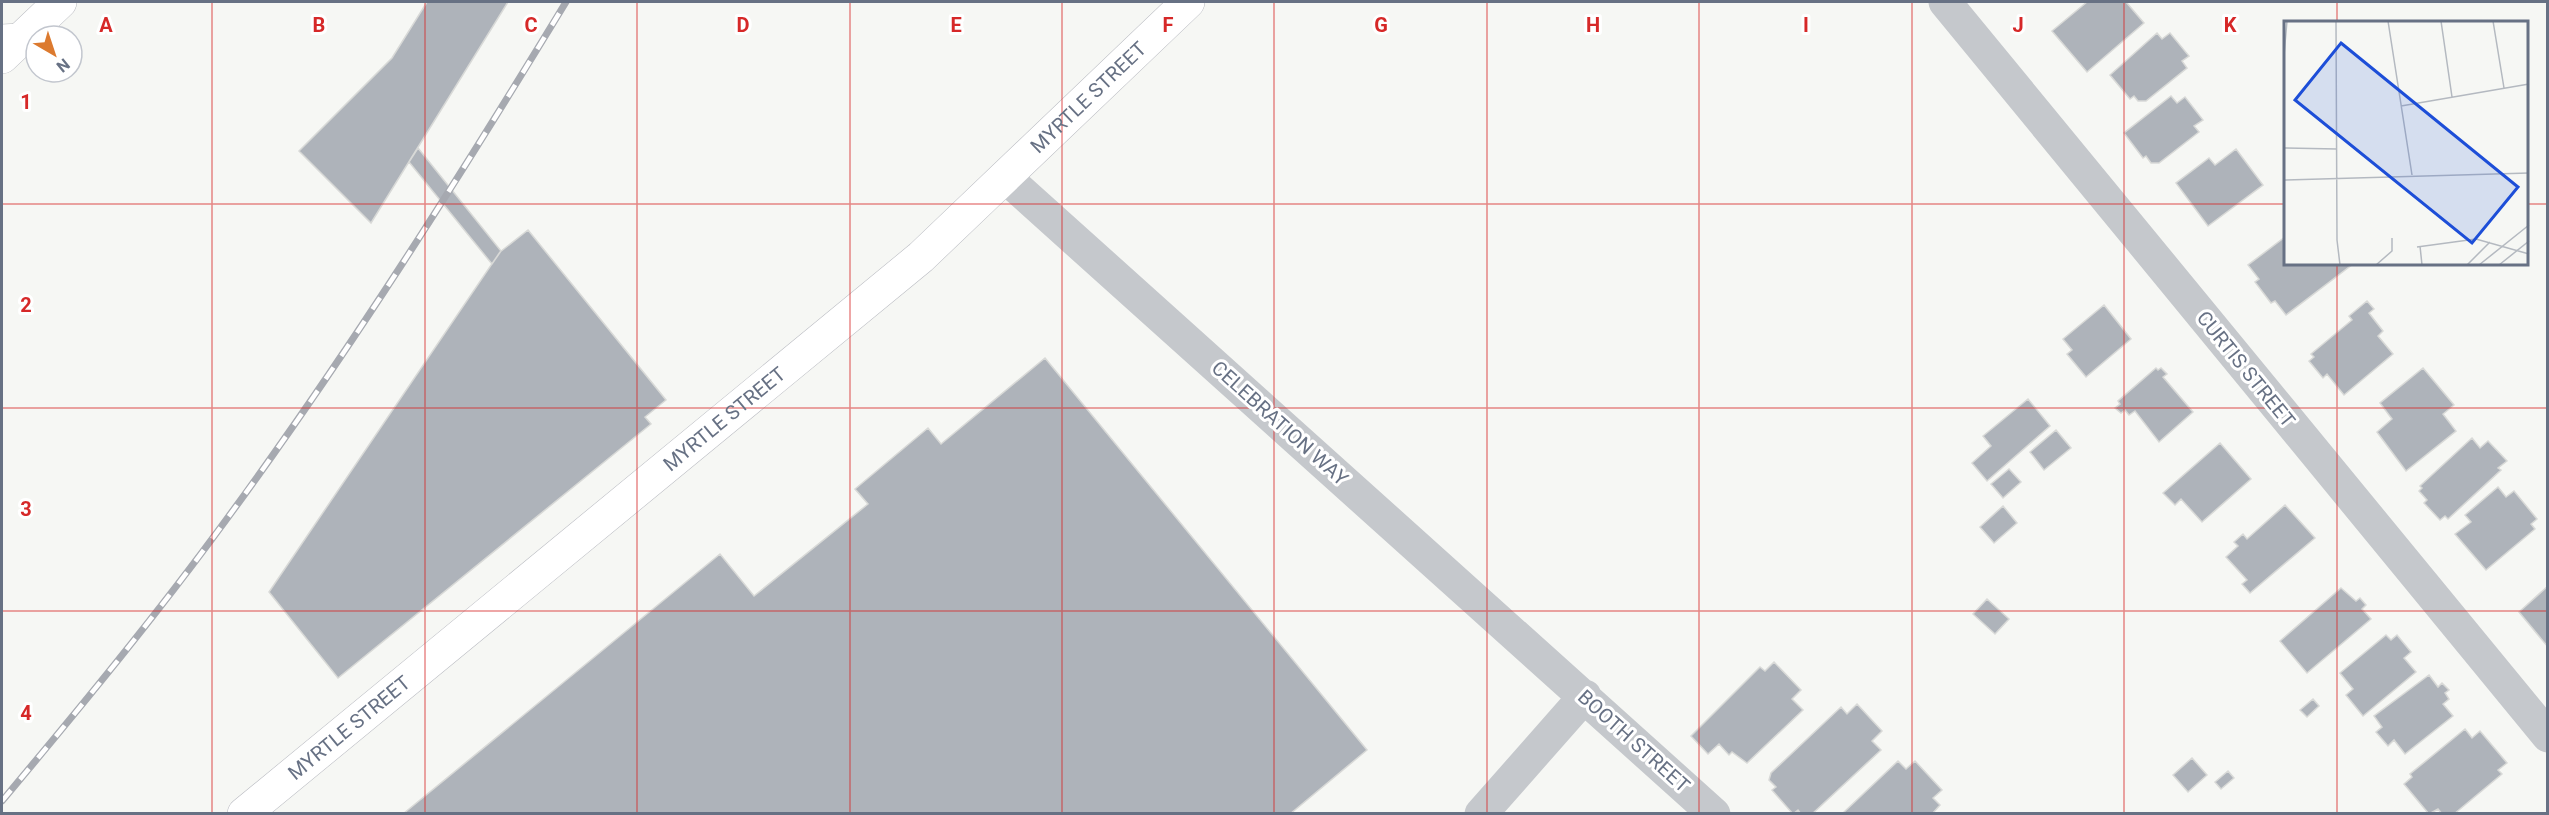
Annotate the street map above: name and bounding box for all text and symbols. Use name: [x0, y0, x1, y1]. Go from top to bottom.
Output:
text: A: [99, 13, 113, 37]
text: B: [313, 13, 325, 37]
text: C: [524, 13, 538, 37]
text: D: [737, 13, 750, 37]
text: E: [950, 13, 962, 37]
text: F: [1163, 13, 1174, 37]
text: G: [1374, 13, 1388, 37]
text: H: [1586, 13, 1600, 37]
text: I: [1803, 13, 1809, 37]
text: J: [2012, 13, 2024, 37]
text: K: [2224, 13, 2237, 37]
inset map: [2284, 21, 2528, 266]
north arrow: [24, 24, 84, 84]
street label: MYRTLE STREET: [1025, 36, 1151, 158]
text: N: [53, 54, 73, 76]
text: 1: [20, 90, 32, 114]
text: 2: [20, 293, 32, 317]
street label: CURTIS STREET: [2192, 306, 2300, 432]
street label: CELEBRATION WAY: [1207, 356, 1353, 490]
street label: MYRTLE STREET: [658, 362, 790, 476]
text: 3: [20, 497, 32, 521]
street label: MYRTLE STREET: [283, 670, 415, 785]
street label: BOOTH STREET: [1573, 685, 1695, 797]
text: 4: [20, 701, 32, 725]

